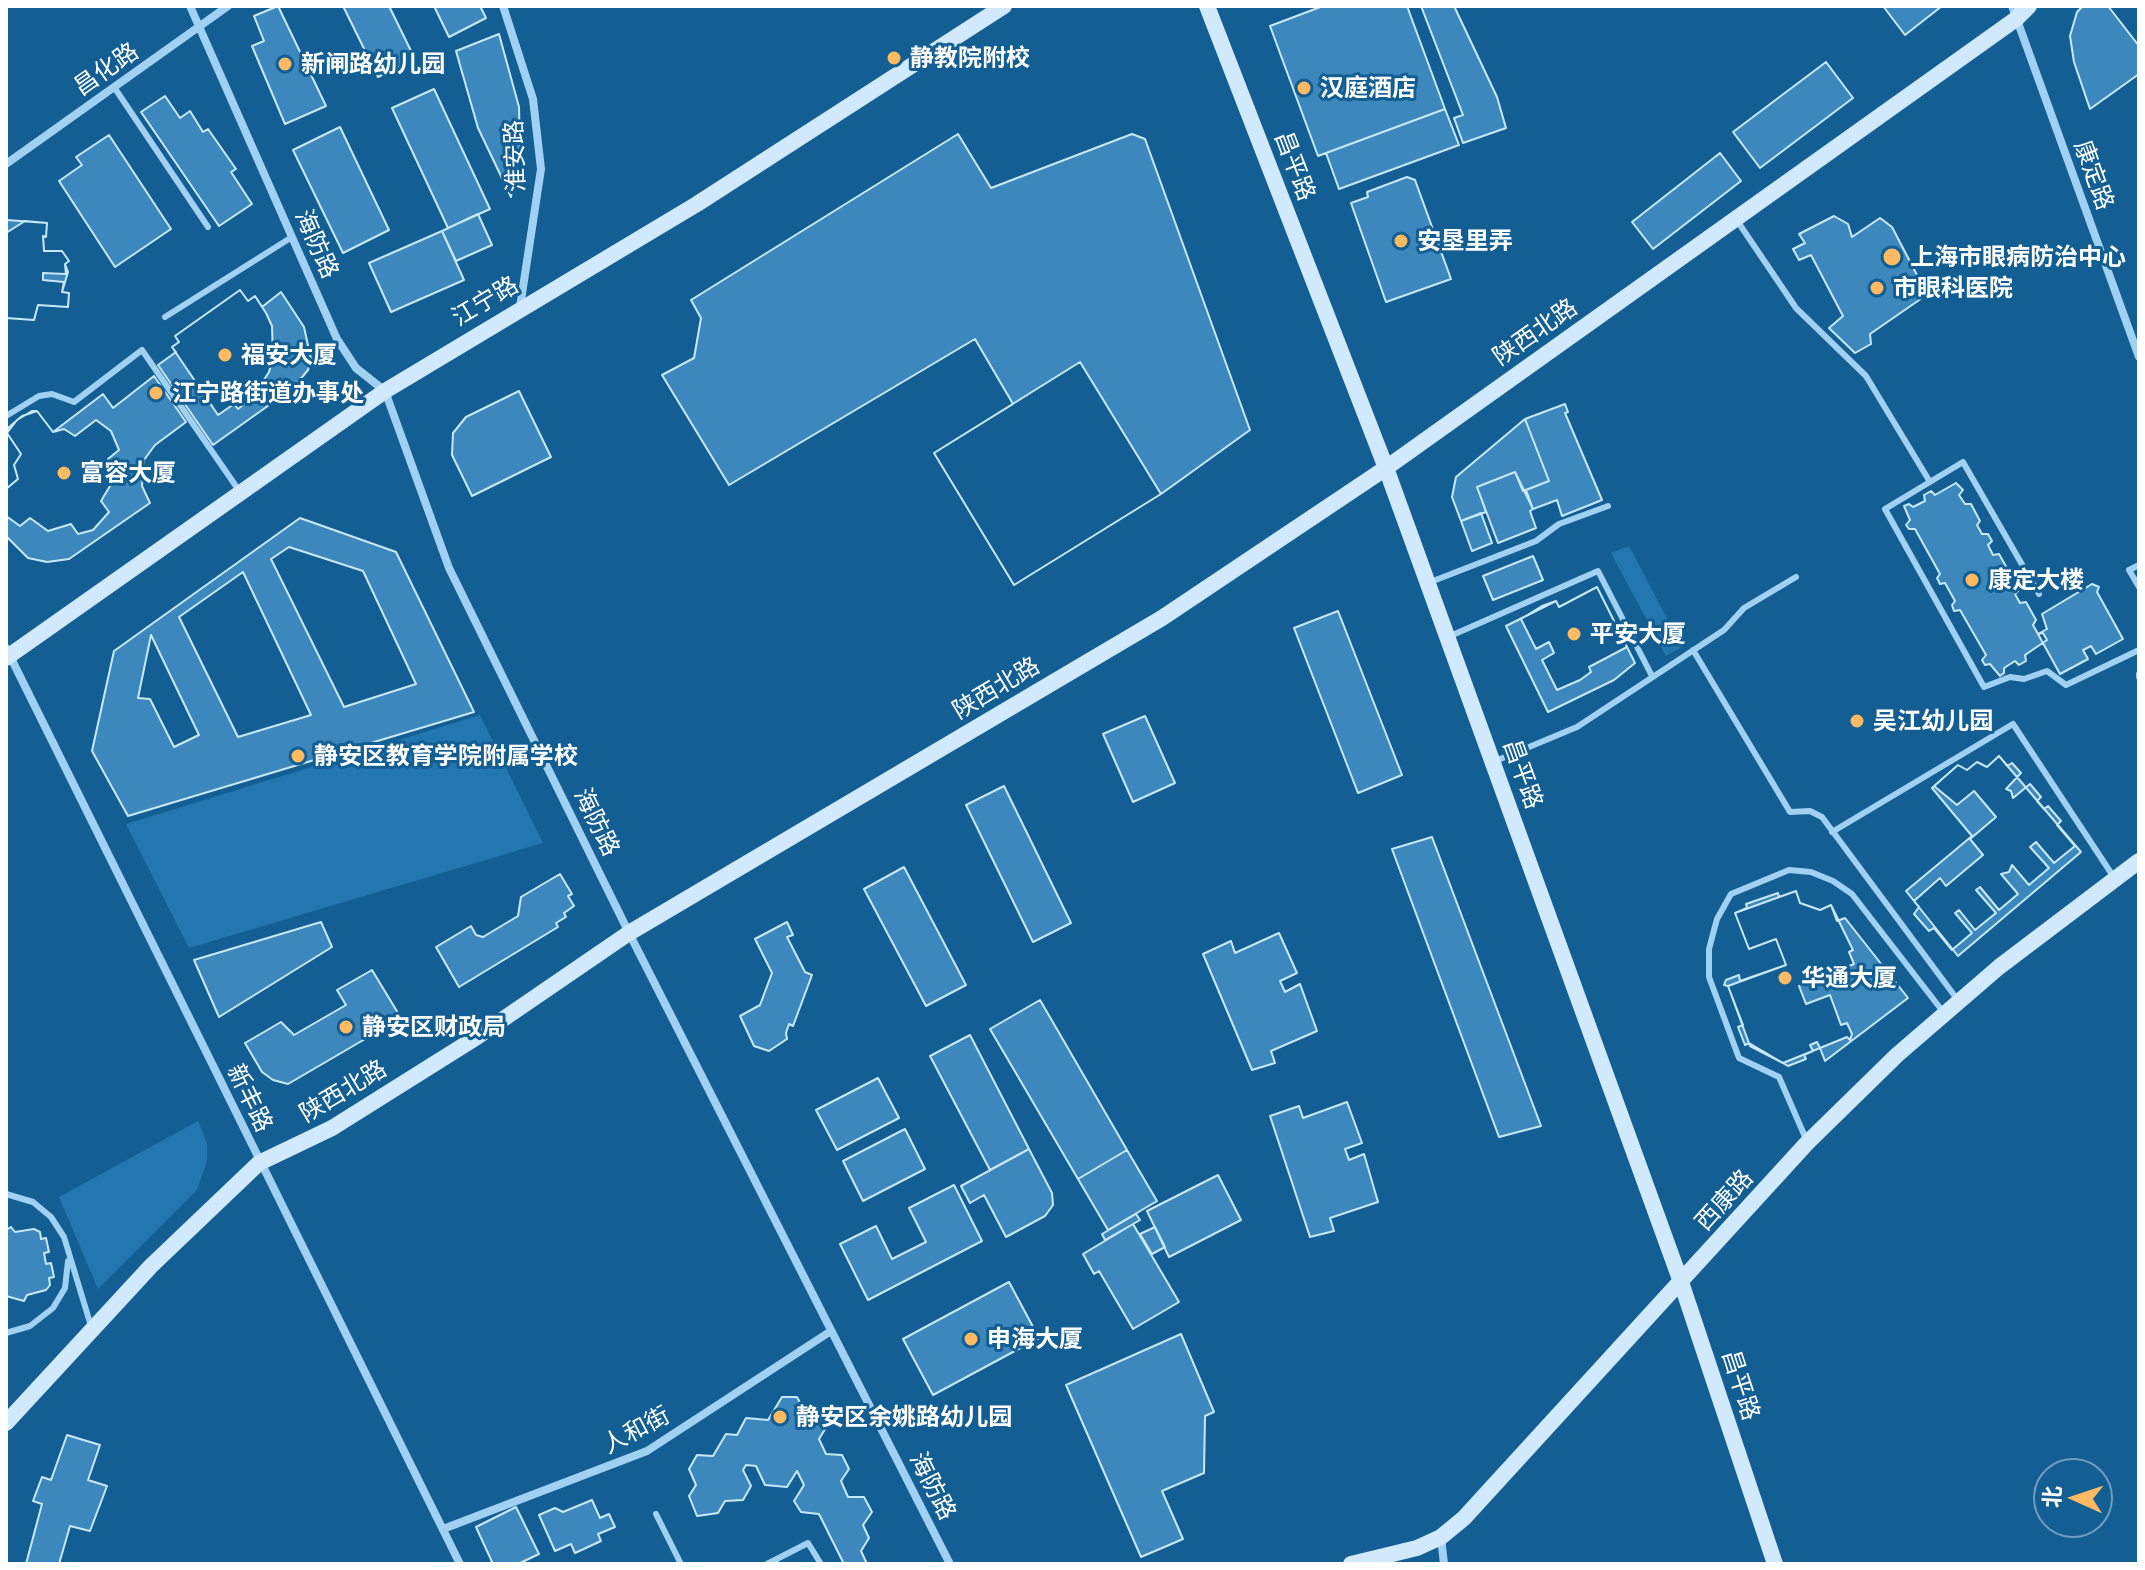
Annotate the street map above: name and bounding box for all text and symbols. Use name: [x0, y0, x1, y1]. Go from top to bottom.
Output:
street label: 昌化路: [68, 37, 144, 101]
place label: 静教院附校: [910, 44, 1030, 72]
marker: 静教院附校: [885, 49, 903, 67]
place label: 新闸路幼儿园: [301, 50, 445, 78]
marker: 新闸路幼儿园: [276, 55, 294, 73]
place label: 汉庭酒店: [1320, 74, 1416, 102]
marker: 汉庭酒店: [1295, 79, 1313, 97]
street label: 淮安路: [499, 120, 531, 192]
street label: 昌平路: [1269, 127, 1321, 205]
street label: 康定路: [2068, 136, 2120, 214]
street label: 海防路: [289, 205, 345, 283]
place label: 安垦里弄: [1417, 227, 1513, 255]
marker: 安垦里弄: [1392, 232, 1410, 250]
place label: 上海市眼病防治中心: [1910, 243, 2126, 271]
marker: 上海市眼病防治中心: [1881, 246, 1903, 268]
street label: 江宁路: [447, 270, 523, 332]
place label: 市眼科医院: [1893, 274, 2013, 302]
marker: 市眼科医院: [1868, 279, 1886, 297]
street label: 陕西北路: [1487, 293, 1583, 371]
place label: 福安大厦: [241, 341, 337, 369]
marker: 福安大厦: [216, 346, 234, 364]
place label: 江宁路街道办事处: [172, 379, 364, 407]
marker: 江宁路街道办事处: [147, 384, 165, 402]
place label: 富容大厦: [80, 459, 176, 487]
marker: 富容大厦: [55, 464, 73, 482]
place label: 康定大楼: [1988, 566, 2084, 594]
marker: 康定大楼: [1963, 571, 1981, 589]
place label: 平安大厦: [1590, 620, 1686, 648]
marker: 平安大厦: [1565, 625, 1583, 643]
street label: 陕西北路: [947, 651, 1045, 725]
place label: 吴江幼儿园: [1873, 707, 1993, 735]
marker: 吴江幼儿园: [1848, 712, 1866, 730]
street label: 昌平路: [1497, 735, 1549, 813]
place label: 静安区教育学院附属学校: [314, 742, 578, 770]
marker: 静安区教育学院附属学校: [289, 747, 307, 765]
street label: 海防路: [568, 783, 626, 861]
place label: 华通大厦: [1801, 964, 1897, 992]
marker: 华通大厦: [1776, 969, 1794, 987]
place label: 静安区财政局: [362, 1013, 506, 1041]
marker: 静安区财政局: [337, 1018, 355, 1036]
street label: 陕西北路: [294, 1054, 392, 1128]
street label: 新丰路: [221, 1059, 279, 1137]
street label: 西康路: [1689, 1164, 1759, 1236]
place label: 申海大厦: [987, 1325, 1083, 1353]
marker: 申海大厦: [962, 1330, 980, 1348]
street label: 昌平路: [1716, 1346, 1766, 1424]
street label: 人和街: [597, 1400, 675, 1460]
place label: 静安区余姚路幼儿园: [796, 1403, 1012, 1431]
marker: 静安区余姚路幼儿园: [771, 1408, 789, 1426]
street label: 海防路: [904, 1447, 962, 1525]
north arrow: [2033, 1458, 2113, 1538]
text: 北: [2037, 1485, 2065, 1509]

